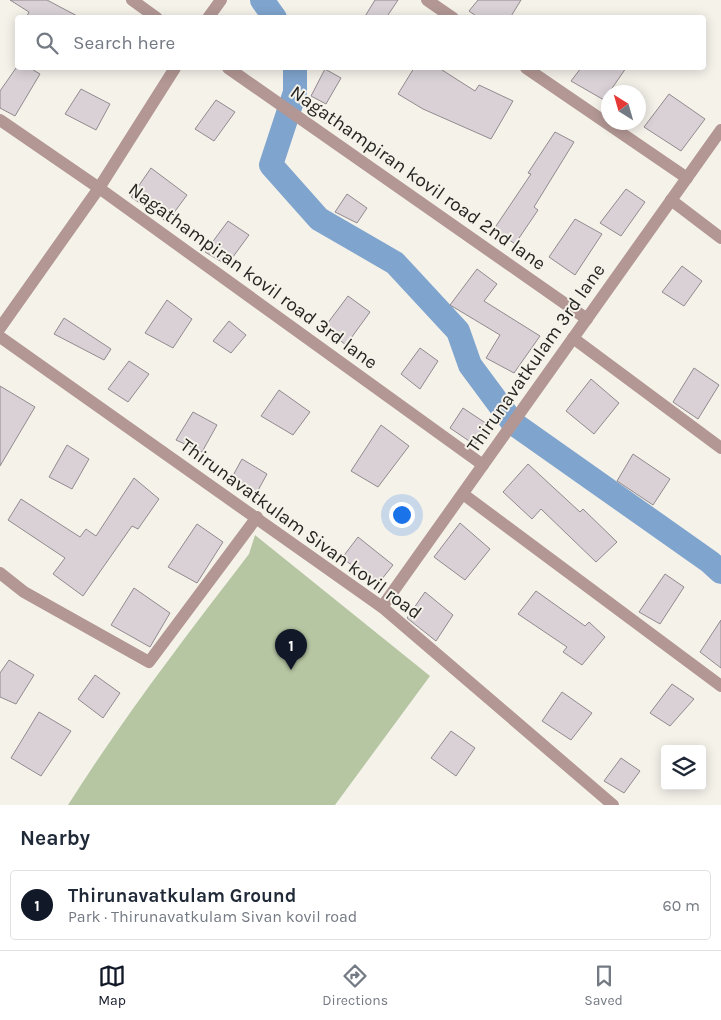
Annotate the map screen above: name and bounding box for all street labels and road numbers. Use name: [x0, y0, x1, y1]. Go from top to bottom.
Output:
street label: Nagathampiran kovil road 2nd lane: [286, 81, 550, 275]
street label: Nagathampiran kovil road 3rd lane: [124, 178, 382, 374]
street label: Thirunavatkulam 3rd lane: [462, 259, 610, 457]
street label: Thirunavatkulam Sivan kovil road: [176, 434, 426, 624]

